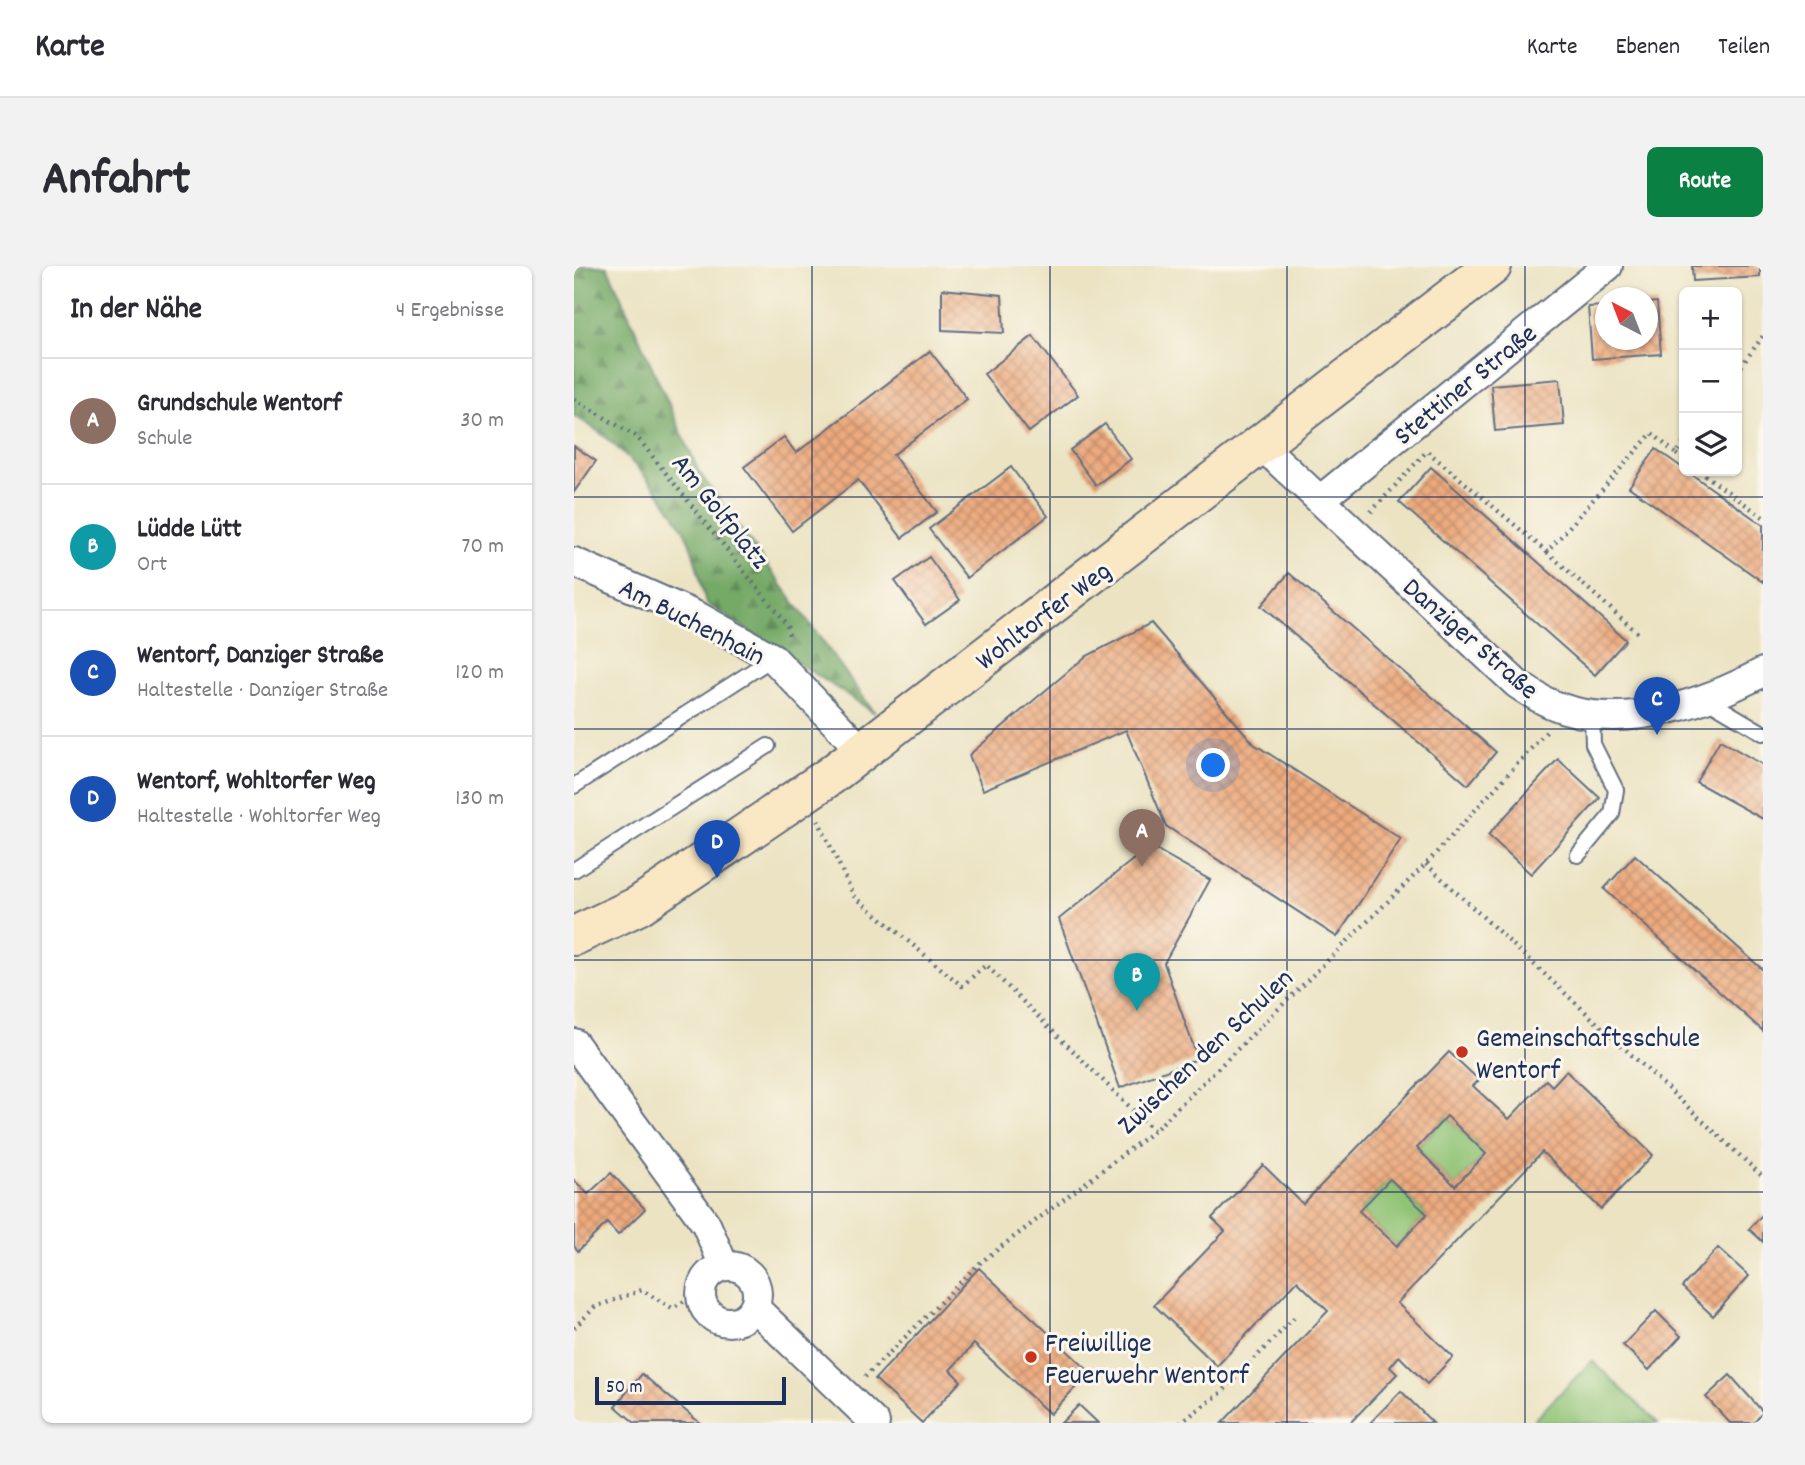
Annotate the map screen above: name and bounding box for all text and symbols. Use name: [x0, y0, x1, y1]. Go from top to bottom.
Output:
text: Karte: [35, 25, 105, 72]
text: Karte: [1527, 31, 1577, 65]
text: Ebenen: [1615, 31, 1680, 65]
text: Teilen: [1718, 31, 1770, 65]
text: Anfahrt: [42, 147, 190, 217]
button: Route: [1647, 147, 1763, 217]
north arrow: [1595, 287, 1658, 350]
map controls: [1679, 287, 1742, 476]
button: +: [1679, 287, 1742, 350]
text: In der Nähe: [70, 290, 202, 333]
text: 4 Ergebnisse: [396, 295, 504, 328]
street label: Stettiner Straße: [1387, 316, 1548, 457]
button: −: [1679, 350, 1742, 413]
text: Grundschule Wentorf: [137, 386, 342, 423]
text: A: [87, 405, 99, 438]
text: 30 m: [460, 405, 504, 438]
button: layers: [1679, 413, 1742, 476]
text: Schule: [137, 423, 192, 456]
street label: Am Golfplatz: [659, 447, 777, 580]
text: Lüdde Lütt: [137, 512, 242, 549]
text: B: [88, 531, 98, 564]
text: 70 m: [462, 531, 504, 564]
text: Ort: [137, 549, 167, 582]
street label: Wohltorfer Weg: [969, 554, 1121, 682]
street label: Am Buchenhain: [611, 570, 771, 679]
street label: Danziger Straße: [1392, 570, 1546, 711]
text: Wentorf, Danziger Straße: [137, 638, 384, 675]
text: C: [87, 657, 99, 690]
text: 120 m: [455, 657, 504, 690]
text: Haltestelle · Danziger Straße: [137, 675, 388, 708]
pin: C: [1634, 677, 1680, 735]
your location: [1196, 748, 1230, 782]
text: Wentorf, Wohltorfer Weg: [137, 764, 376, 801]
text: D: [87, 783, 99, 816]
text: 130 m: [455, 783, 504, 816]
text: Haltestelle · Wohltorfer Weg: [137, 801, 381, 834]
pin: A: [1119, 809, 1165, 867]
pin: D: [694, 820, 740, 878]
pin: B: [1114, 953, 1160, 1011]
street label: Zwischen den Schulen: [1110, 961, 1305, 1146]
place label: Gemeinschaftsschule Wentorf: [1476, 1021, 1700, 1093]
marker: Gemeinschaftsschule Wentorf: [1454, 1044, 1470, 1060]
place label: Freiwillige Feuerwehr Wentorf: [1045, 1326, 1250, 1398]
marker: Freiwillige Feuerwehr Wentorf: [1023, 1349, 1039, 1365]
scale bar: [595, 1374, 786, 1406]
text: 50 m: [606, 1375, 643, 1402]

